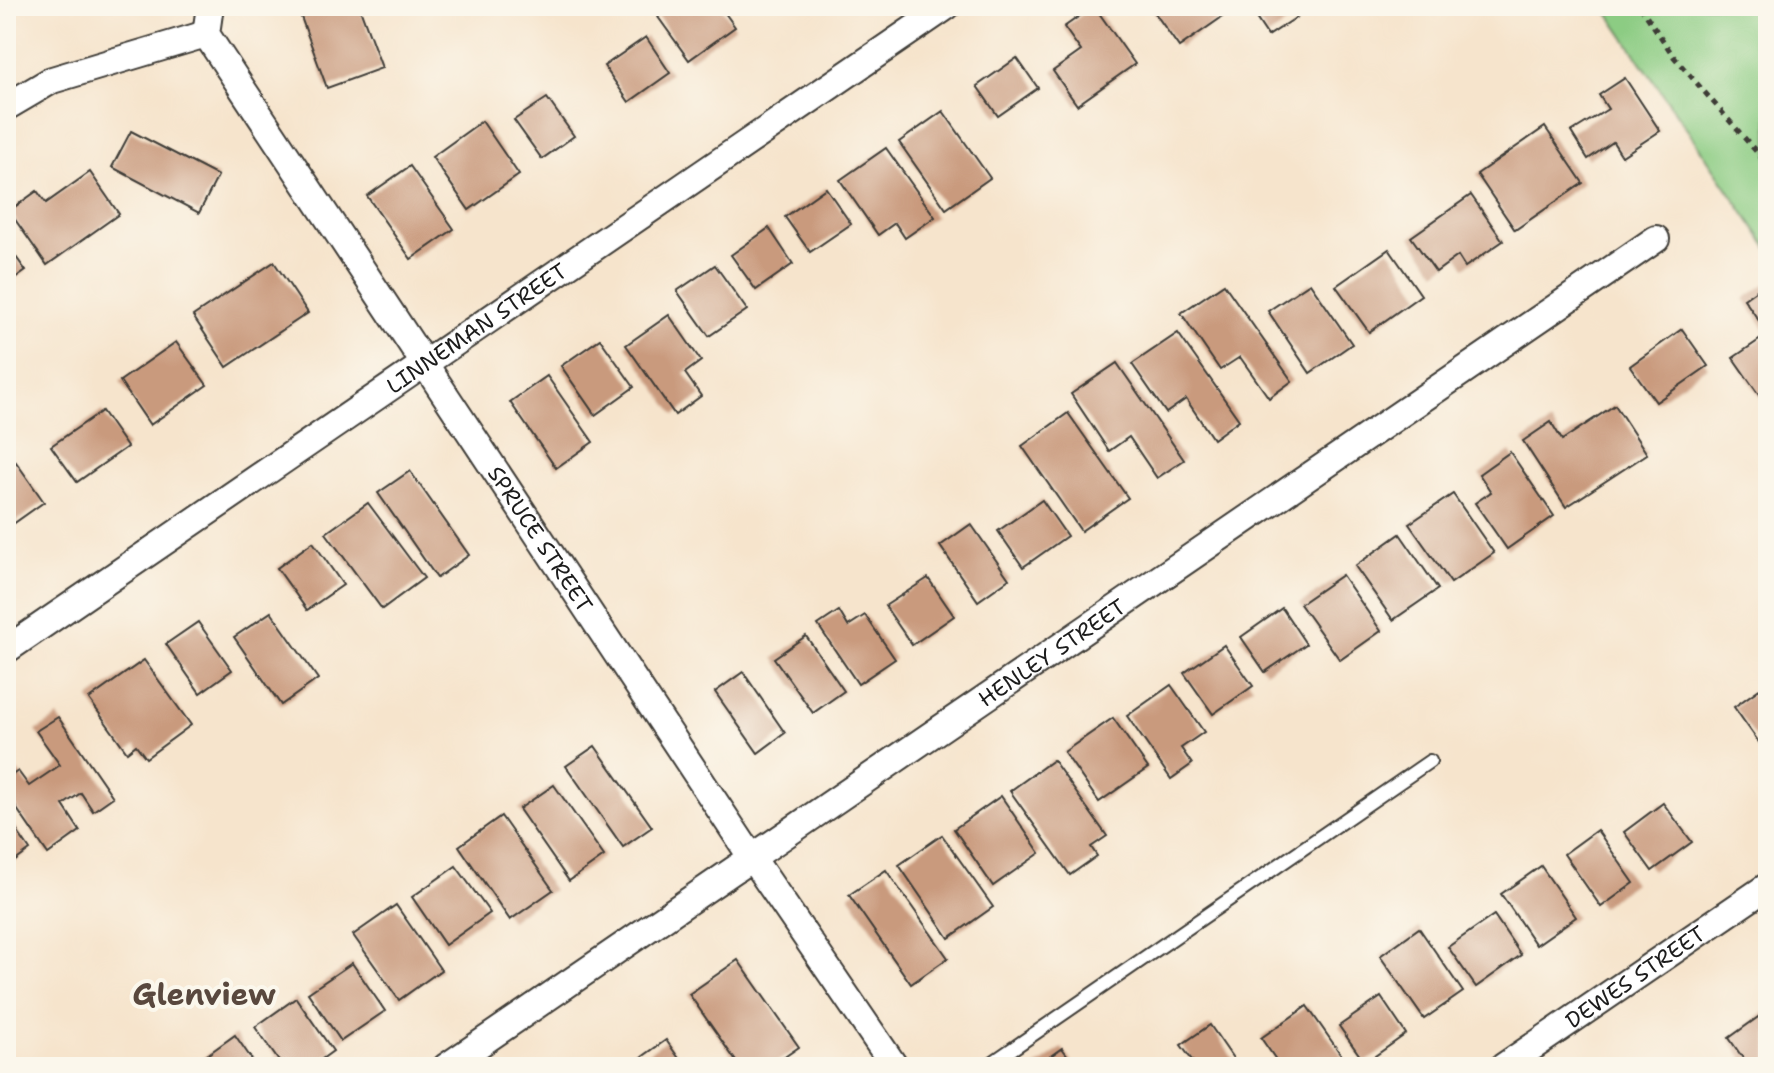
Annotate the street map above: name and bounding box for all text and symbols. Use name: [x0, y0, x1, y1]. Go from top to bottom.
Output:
street label: LINNEMAN STREET: [381, 256, 573, 400]
street label: SPRUCE STREET: [481, 460, 599, 618]
street label: HENLEY STREET: [973, 592, 1132, 714]
street label: DEWES STREET: [1560, 919, 1711, 1035]
district label: Glenview: [132, 974, 276, 1015]

